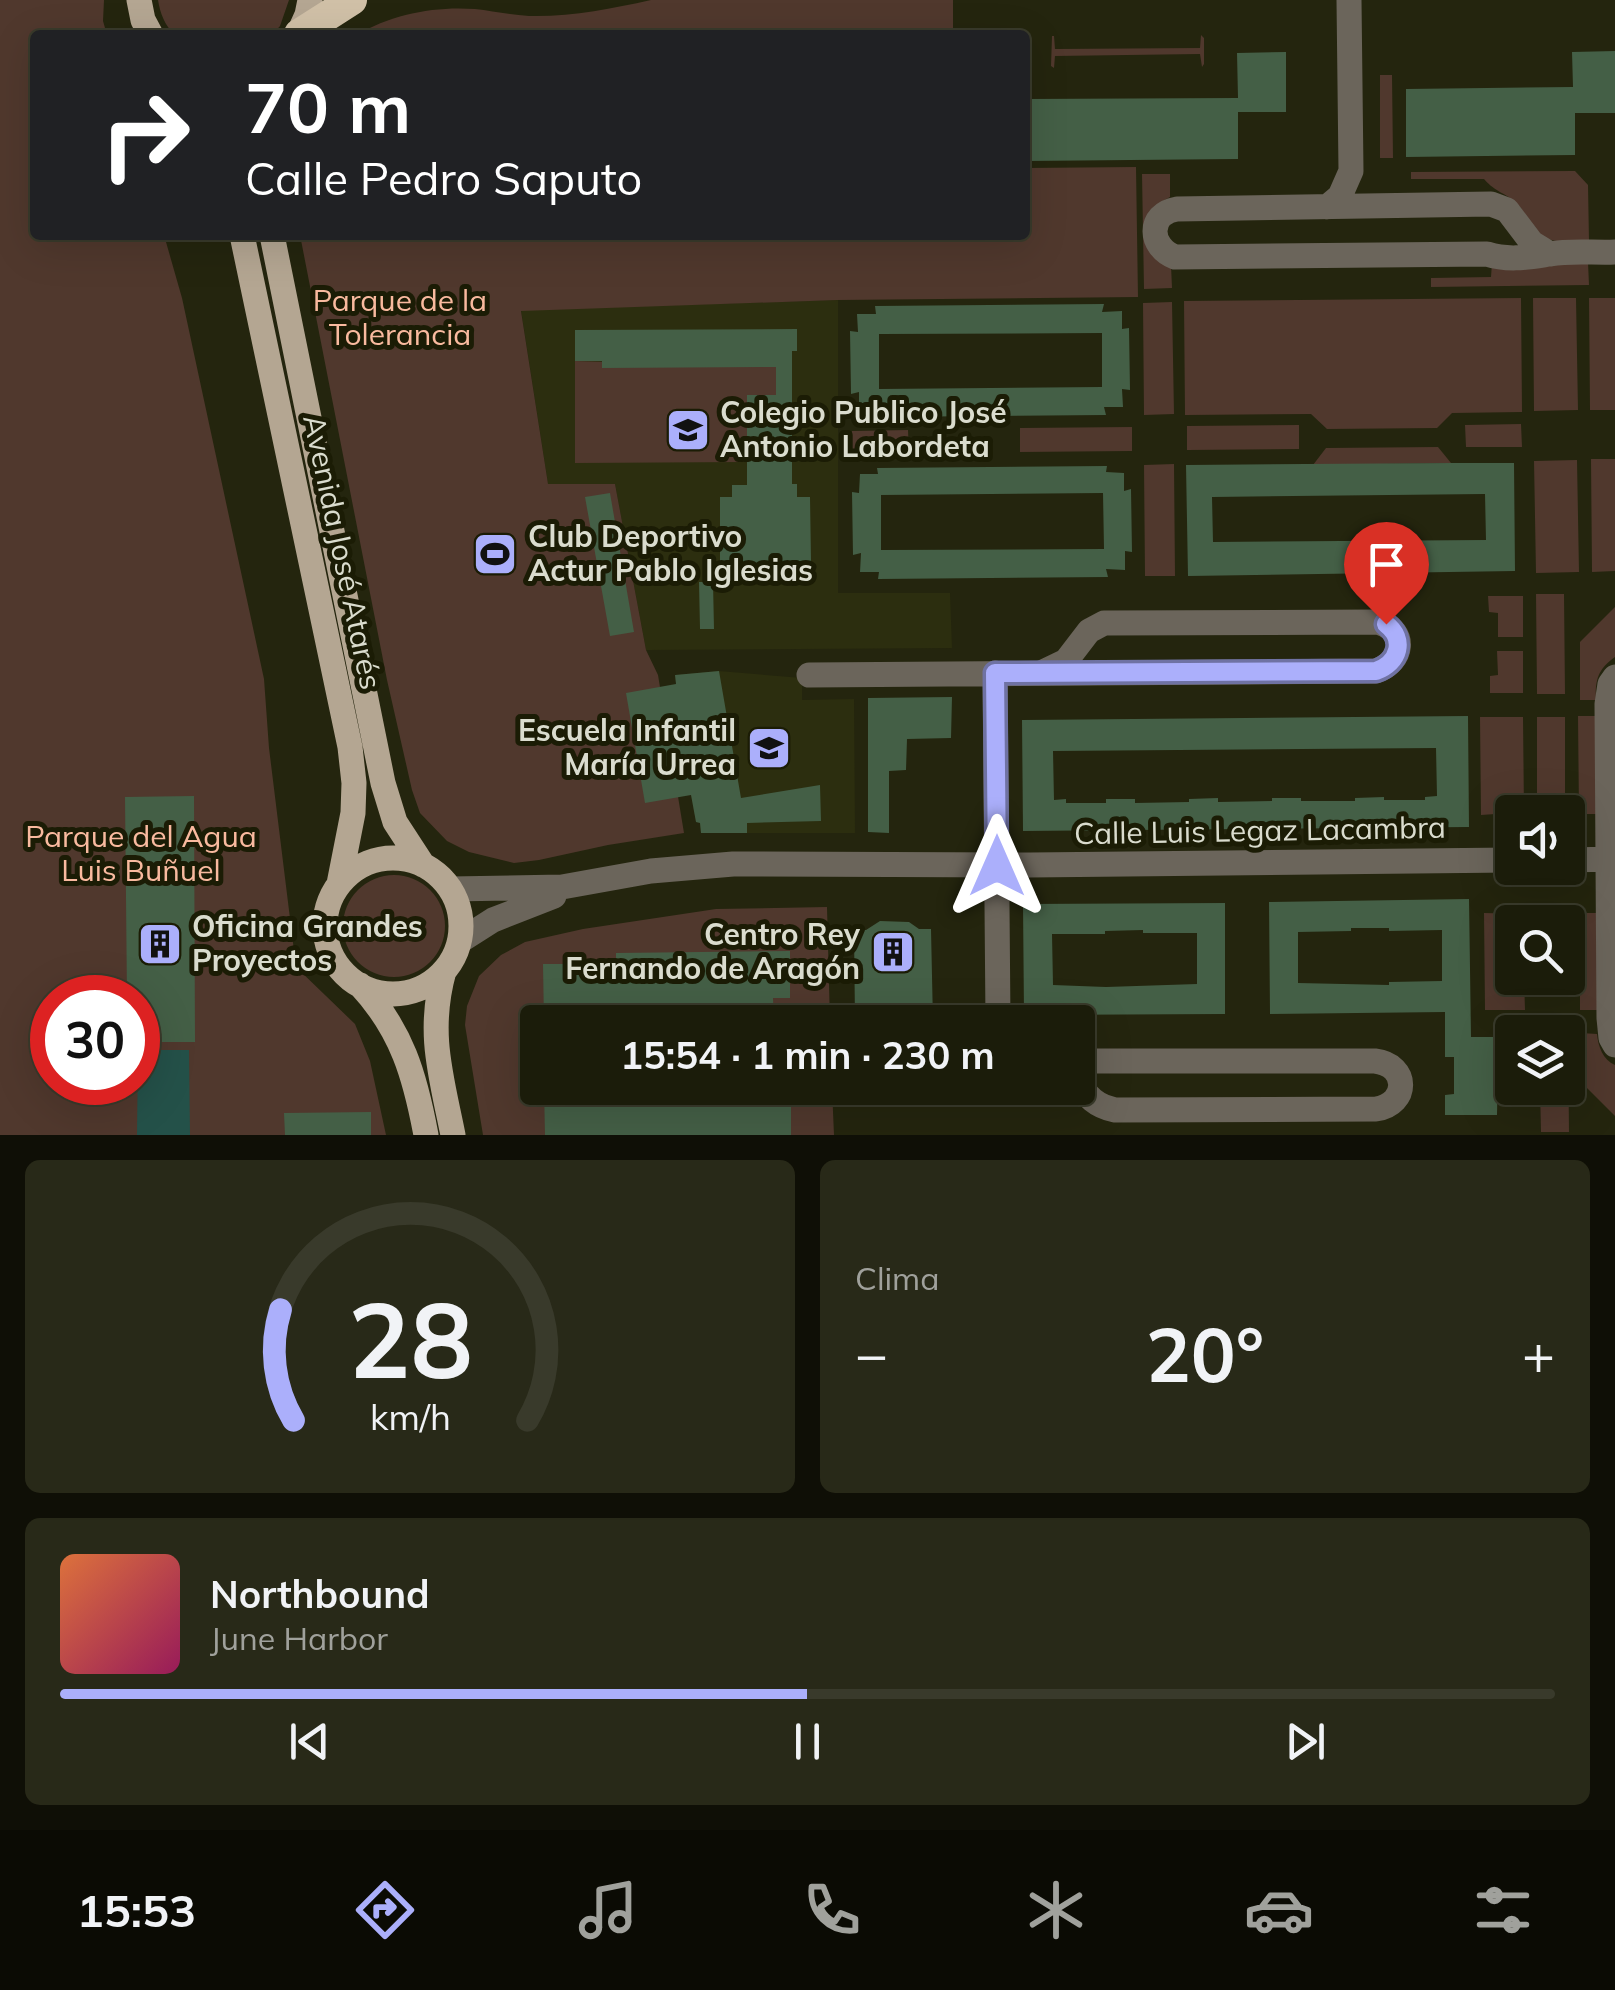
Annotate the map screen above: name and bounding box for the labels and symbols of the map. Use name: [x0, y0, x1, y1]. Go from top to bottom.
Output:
park label: Parque de la Tolerancia: [313, 281, 487, 353]
place label: Colegio Publico José Antonio Labordeta: [720, 393, 1007, 465]
school or university icon: Colegio Publico José Antonio Labordeta: [665, 407, 711, 453]
street label: Avenida José Atarés: [295, 411, 391, 693]
place label: Club Deportivo Actur Pablo Iglesias: [528, 517, 813, 589]
pin: [1344, 522, 1429, 625]
sports icon: Club Deportivo Actur Pablo Iglesias: [472, 531, 518, 577]
place label: Escuela Infantil María Urrea: [518, 711, 736, 783]
school or university icon: Escuela Infantil María Urrea: [746, 725, 792, 771]
street label: Calle Luis Legaz Lacambra: [1074, 808, 1446, 852]
position arrow: [945, 814, 1049, 918]
park label: Parque del Agua Luis Buñuel: [25, 817, 257, 889]
place label: Oficina Grandes Proyectos: [192, 907, 423, 979]
place label: Centro Rey Fernando de Aragón: [565, 915, 861, 987]
building icon: Oficina Grandes Proyectos: [137, 921, 183, 967]
building icon: Centro Rey Fernando de Aragón: [870, 929, 916, 975]
speed limit sign: 30: [30, 975, 160, 1105]

